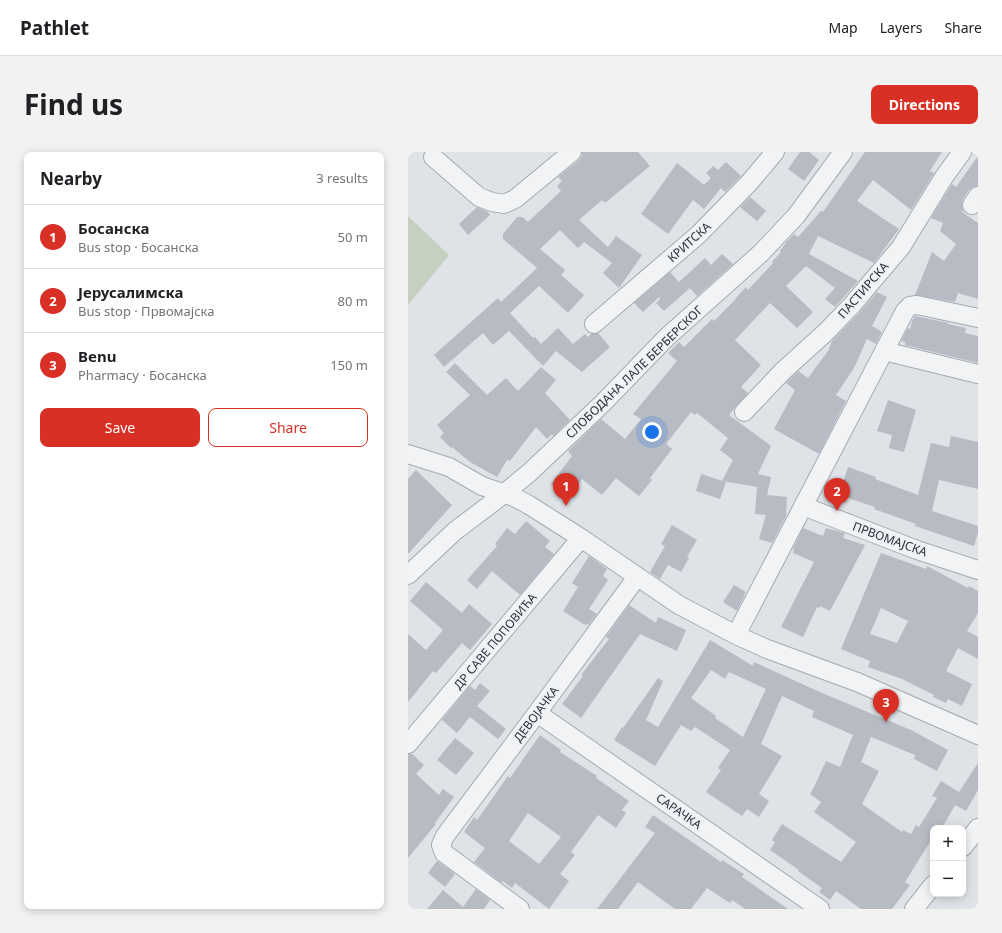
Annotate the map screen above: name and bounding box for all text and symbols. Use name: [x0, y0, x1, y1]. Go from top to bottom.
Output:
text: Pathlet: [20, 15, 89, 41]
text: Map: [829, 18, 858, 37]
text: Layers: [880, 18, 922, 37]
text: Share: [944, 18, 982, 37]
text: Find us: [24, 85, 123, 123]
button: Directions: [871, 85, 978, 124]
text: Nearby: [40, 167, 102, 190]
text: 3 results: [316, 169, 368, 187]
text: Босанска: [78, 218, 149, 238]
street label: КРИТСКА: [664, 218, 715, 266]
text: 1: [49, 228, 57, 246]
text: 50 m: [338, 228, 368, 246]
text: Bus stop · Босанска: [78, 238, 199, 256]
street label: ПАСТИРСКА: [834, 258, 893, 322]
text: Јерусалимска: [78, 282, 183, 302]
text: 2: [49, 292, 57, 310]
text: 80 m: [338, 292, 368, 310]
text: Bus stop · Првомајска: [78, 302, 214, 320]
street label: СЛОБОДАНА ЛАЛЕ БЕРБЕРСКОГ: [562, 302, 706, 442]
text: Benu: [78, 346, 116, 366]
text: 3: [49, 356, 57, 374]
text: 150 m: [330, 356, 368, 374]
text: Pharmacy · Босанска: [78, 366, 207, 384]
button: Save: [40, 408, 200, 447]
button: Share: [208, 408, 368, 447]
your location: [642, 422, 662, 442]
pin: 1: [553, 473, 579, 506]
pin: 2: [824, 478, 850, 511]
street label: ПРВОМАЈСКА: [850, 518, 930, 560]
street label: ДР САВЕ ПОПОВИЋА: [450, 589, 541, 693]
street label: ДЕВОЈАЧКА: [509, 682, 563, 745]
pin: 3: [873, 689, 899, 722]
street label: САРАЧКА: [653, 789, 706, 833]
map controls: [930, 825, 966, 897]
button: +: [930, 825, 966, 861]
button: −: [930, 861, 966, 897]

